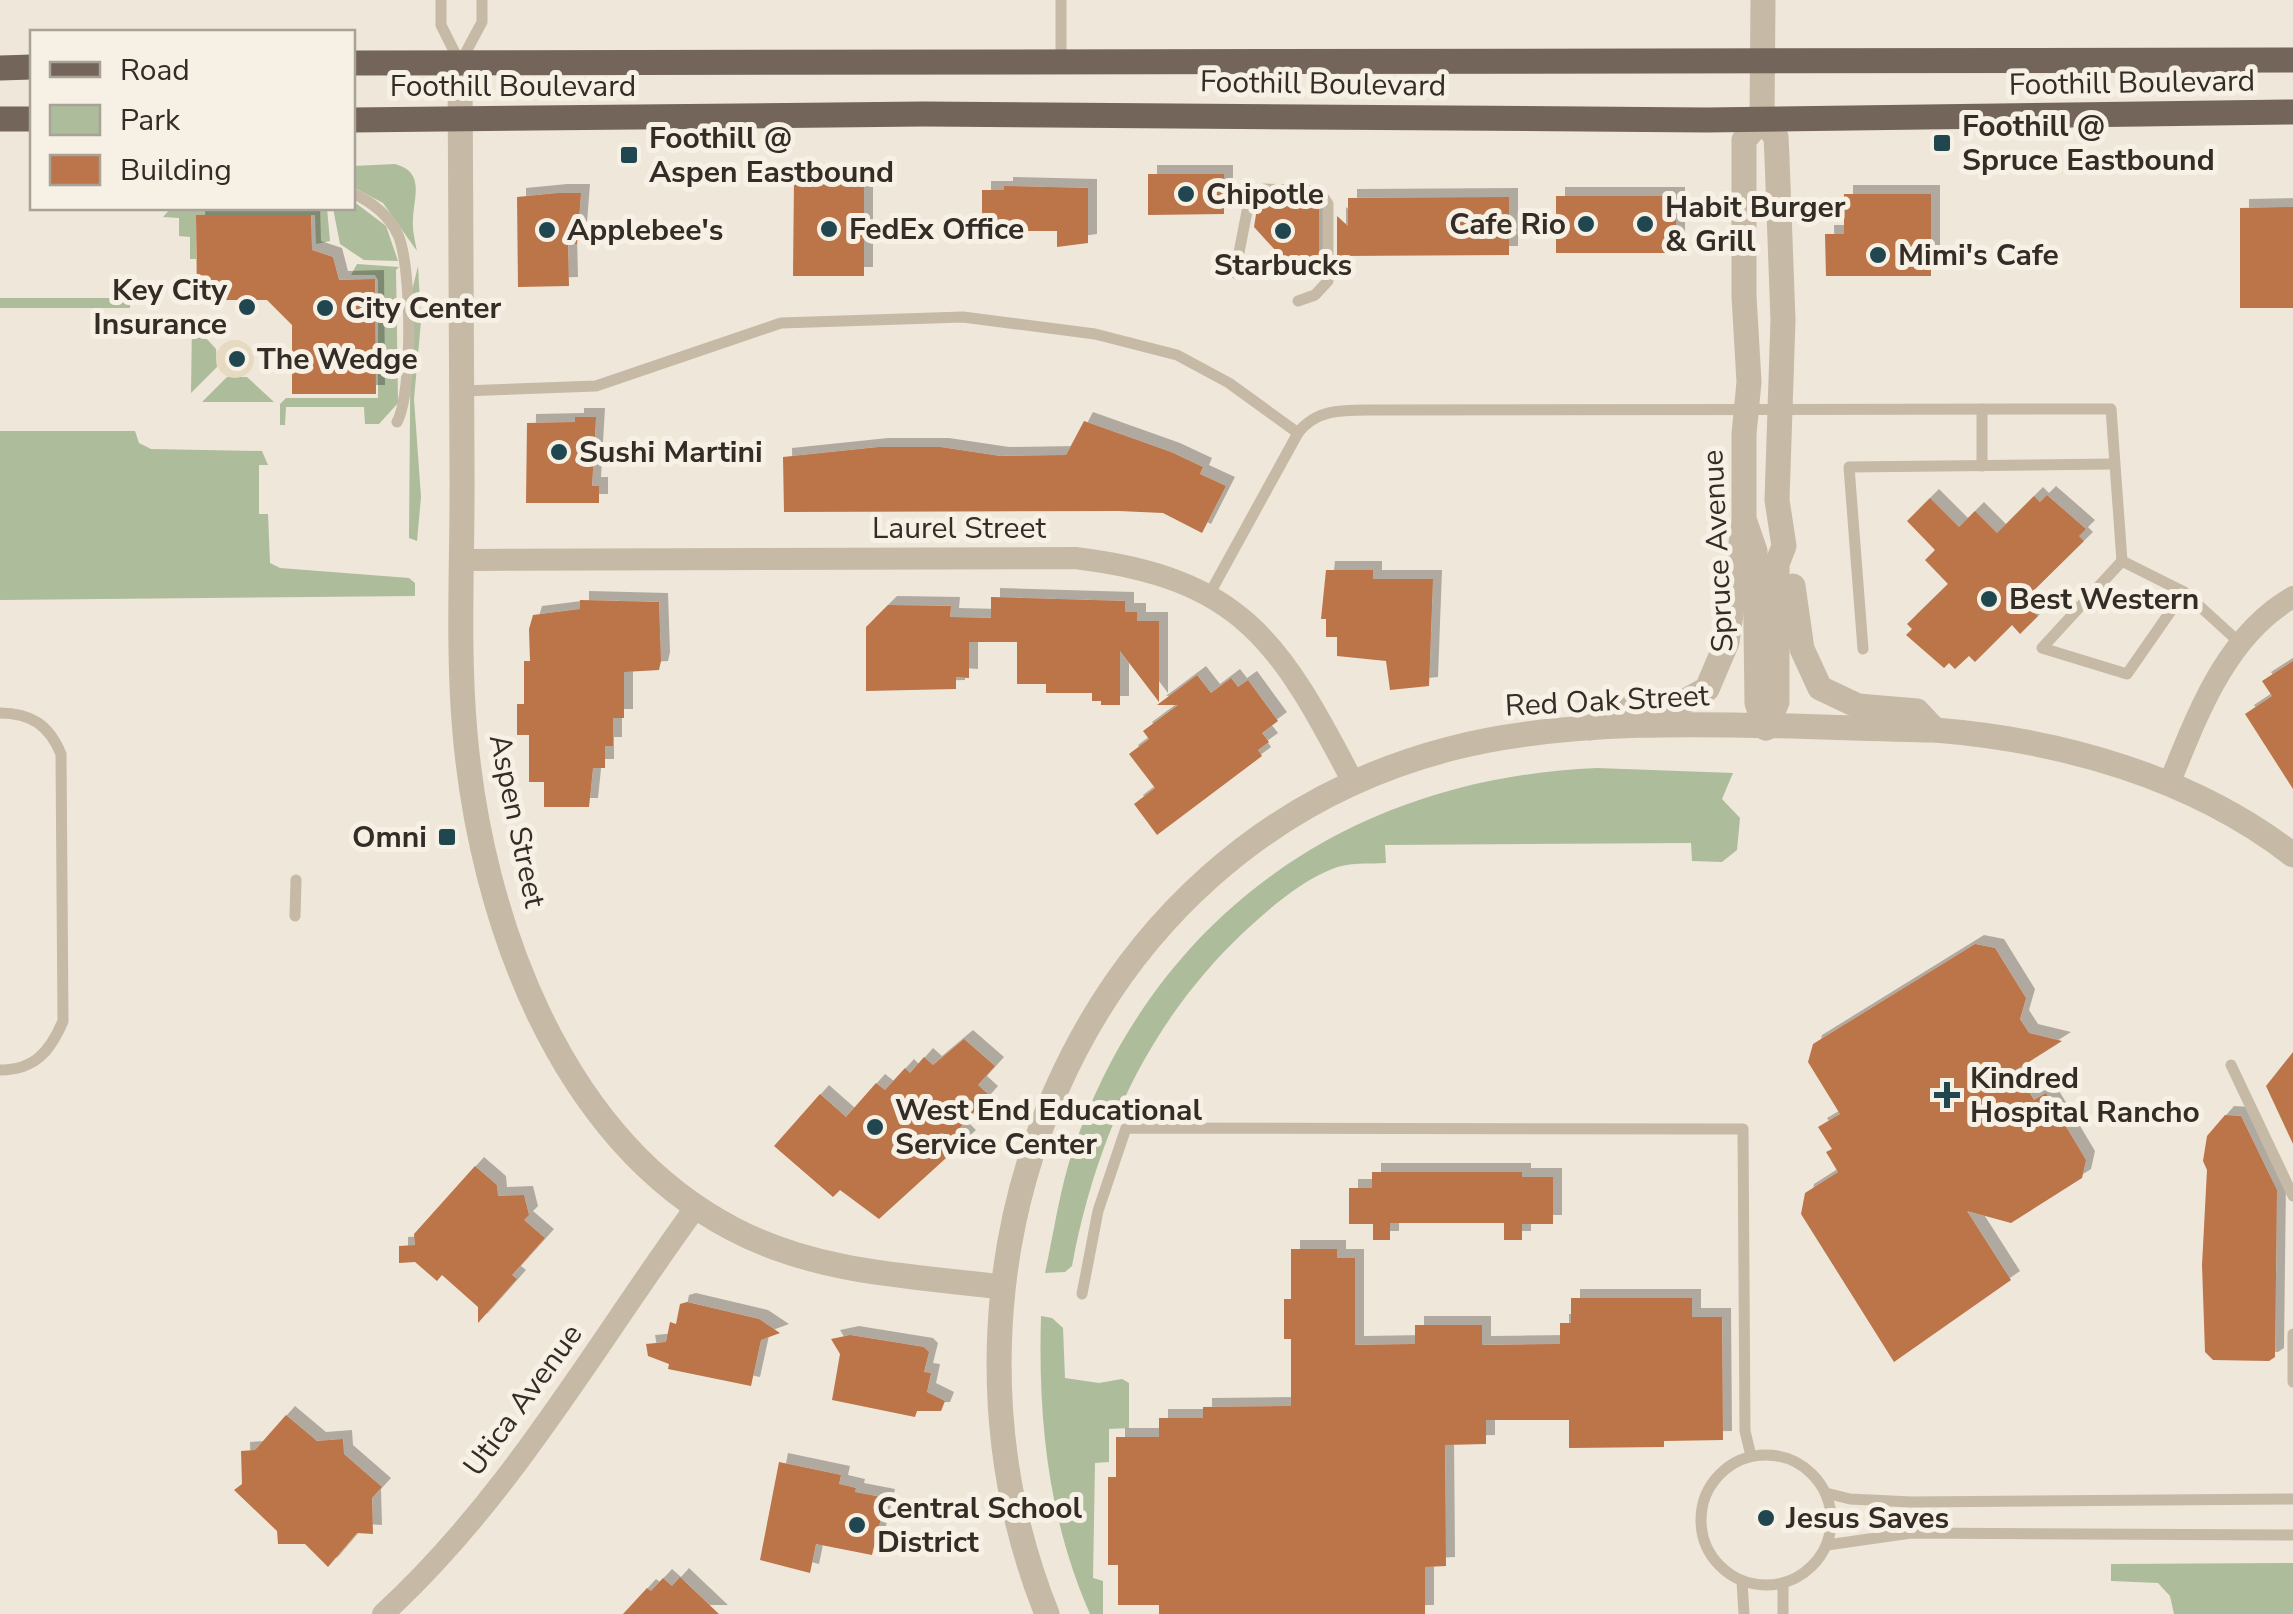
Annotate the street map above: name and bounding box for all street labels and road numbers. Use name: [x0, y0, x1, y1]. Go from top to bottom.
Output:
street label: Foothill Boulevard: [2008, 60, 2256, 106]
street label: Foothill Boulevard: [1199, 61, 1447, 107]
street label: Foothill Boulevard: [390, 66, 636, 107]
street label: Spruce Avenue: [1692, 449, 1744, 653]
street label: Laurel Street: [872, 508, 1046, 549]
street label: Red Oak Street: [1504, 675, 1711, 727]
street label: Aspen Street: [479, 731, 555, 912]
street label: Utica Avenue: [454, 1316, 592, 1484]

